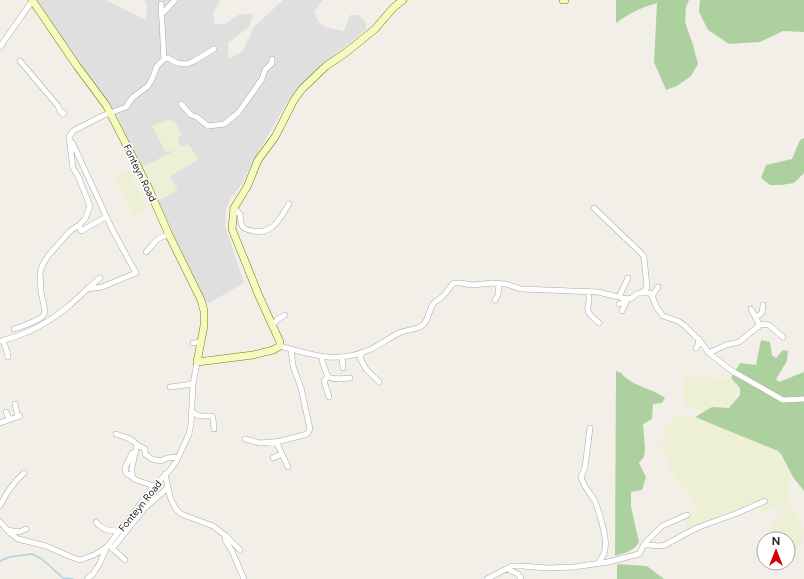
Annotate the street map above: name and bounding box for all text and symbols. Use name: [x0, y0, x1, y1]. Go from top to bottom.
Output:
street label: Fonteyn Road: [121, 142, 160, 204]
street label: Fonteyn Road: [115, 478, 165, 534]
north arrow: [756, 531, 796, 571]
text: N: [772, 535, 780, 548]

